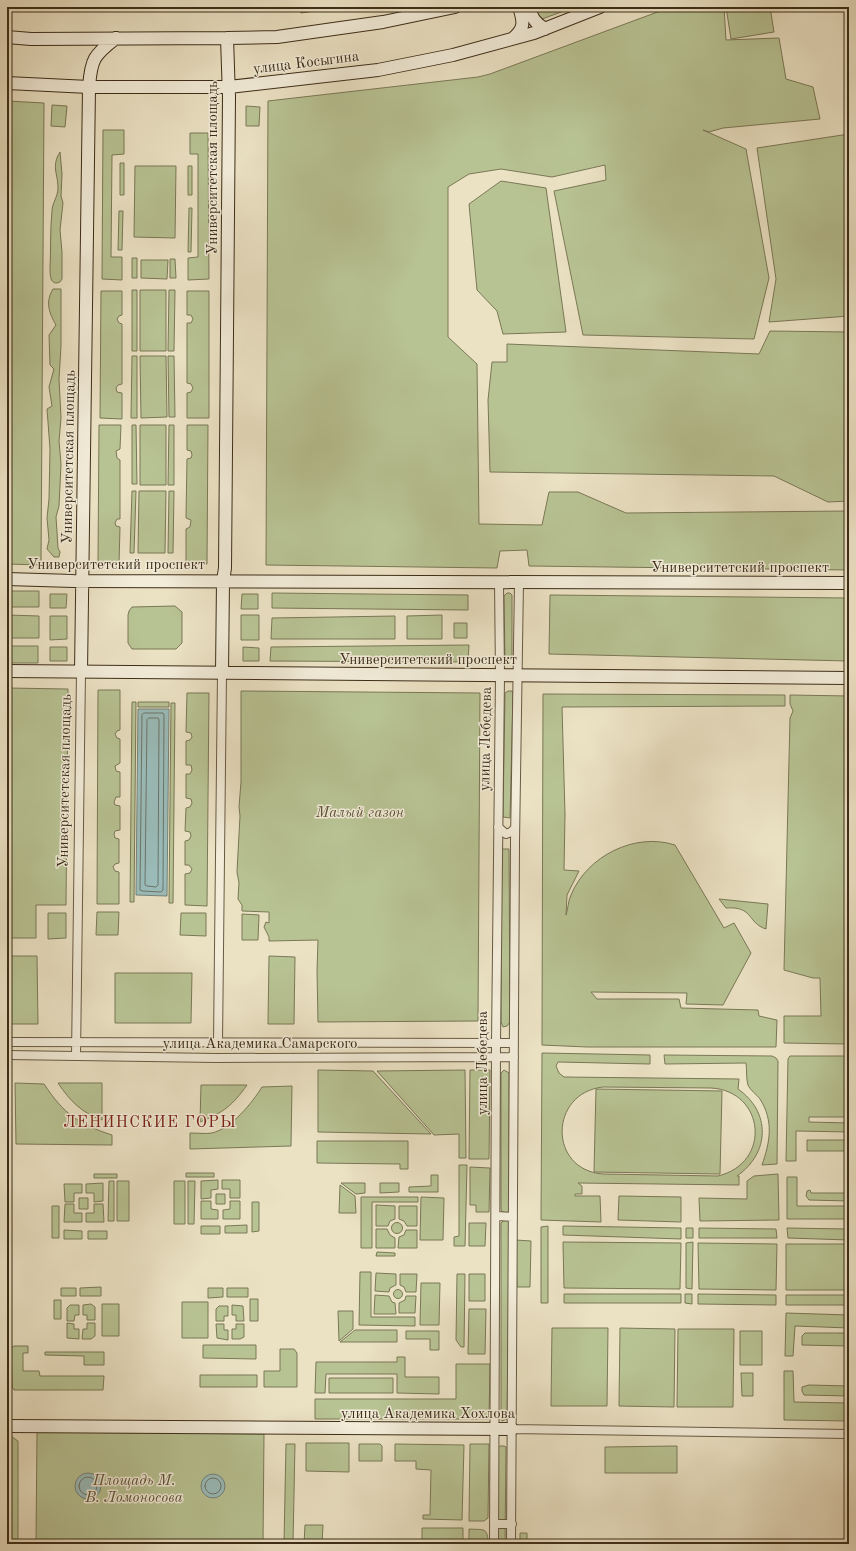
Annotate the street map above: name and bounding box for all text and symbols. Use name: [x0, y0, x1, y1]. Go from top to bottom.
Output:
street label: улица Косыгина: [252, 49, 361, 77]
street label: Университетская площадь: [206, 81, 221, 255]
street label: Университетская площадь: [60, 370, 79, 544]
street label: Университетский проспект: [27, 558, 205, 573]
street label: Университетский проспект: [651, 561, 829, 576]
street label: Университетский проспект: [339, 653, 517, 668]
street label: улица Лебедева: [478, 686, 495, 791]
street label: Университетская площадь: [56, 694, 75, 868]
park label: Малый газон: [315, 806, 405, 821]
street label: улица Лебедева: [476, 1010, 491, 1115]
street label: улица Академика Самарского: [162, 1037, 358, 1052]
district label: ЛЕНИНСКИЕ ГОРЫ: [63, 1115, 237, 1131]
street label: улица Академика Хохлова: [341, 1407, 516, 1422]
park label: Площадь М. В. Ломоносова: [84, 1474, 183, 1506]

